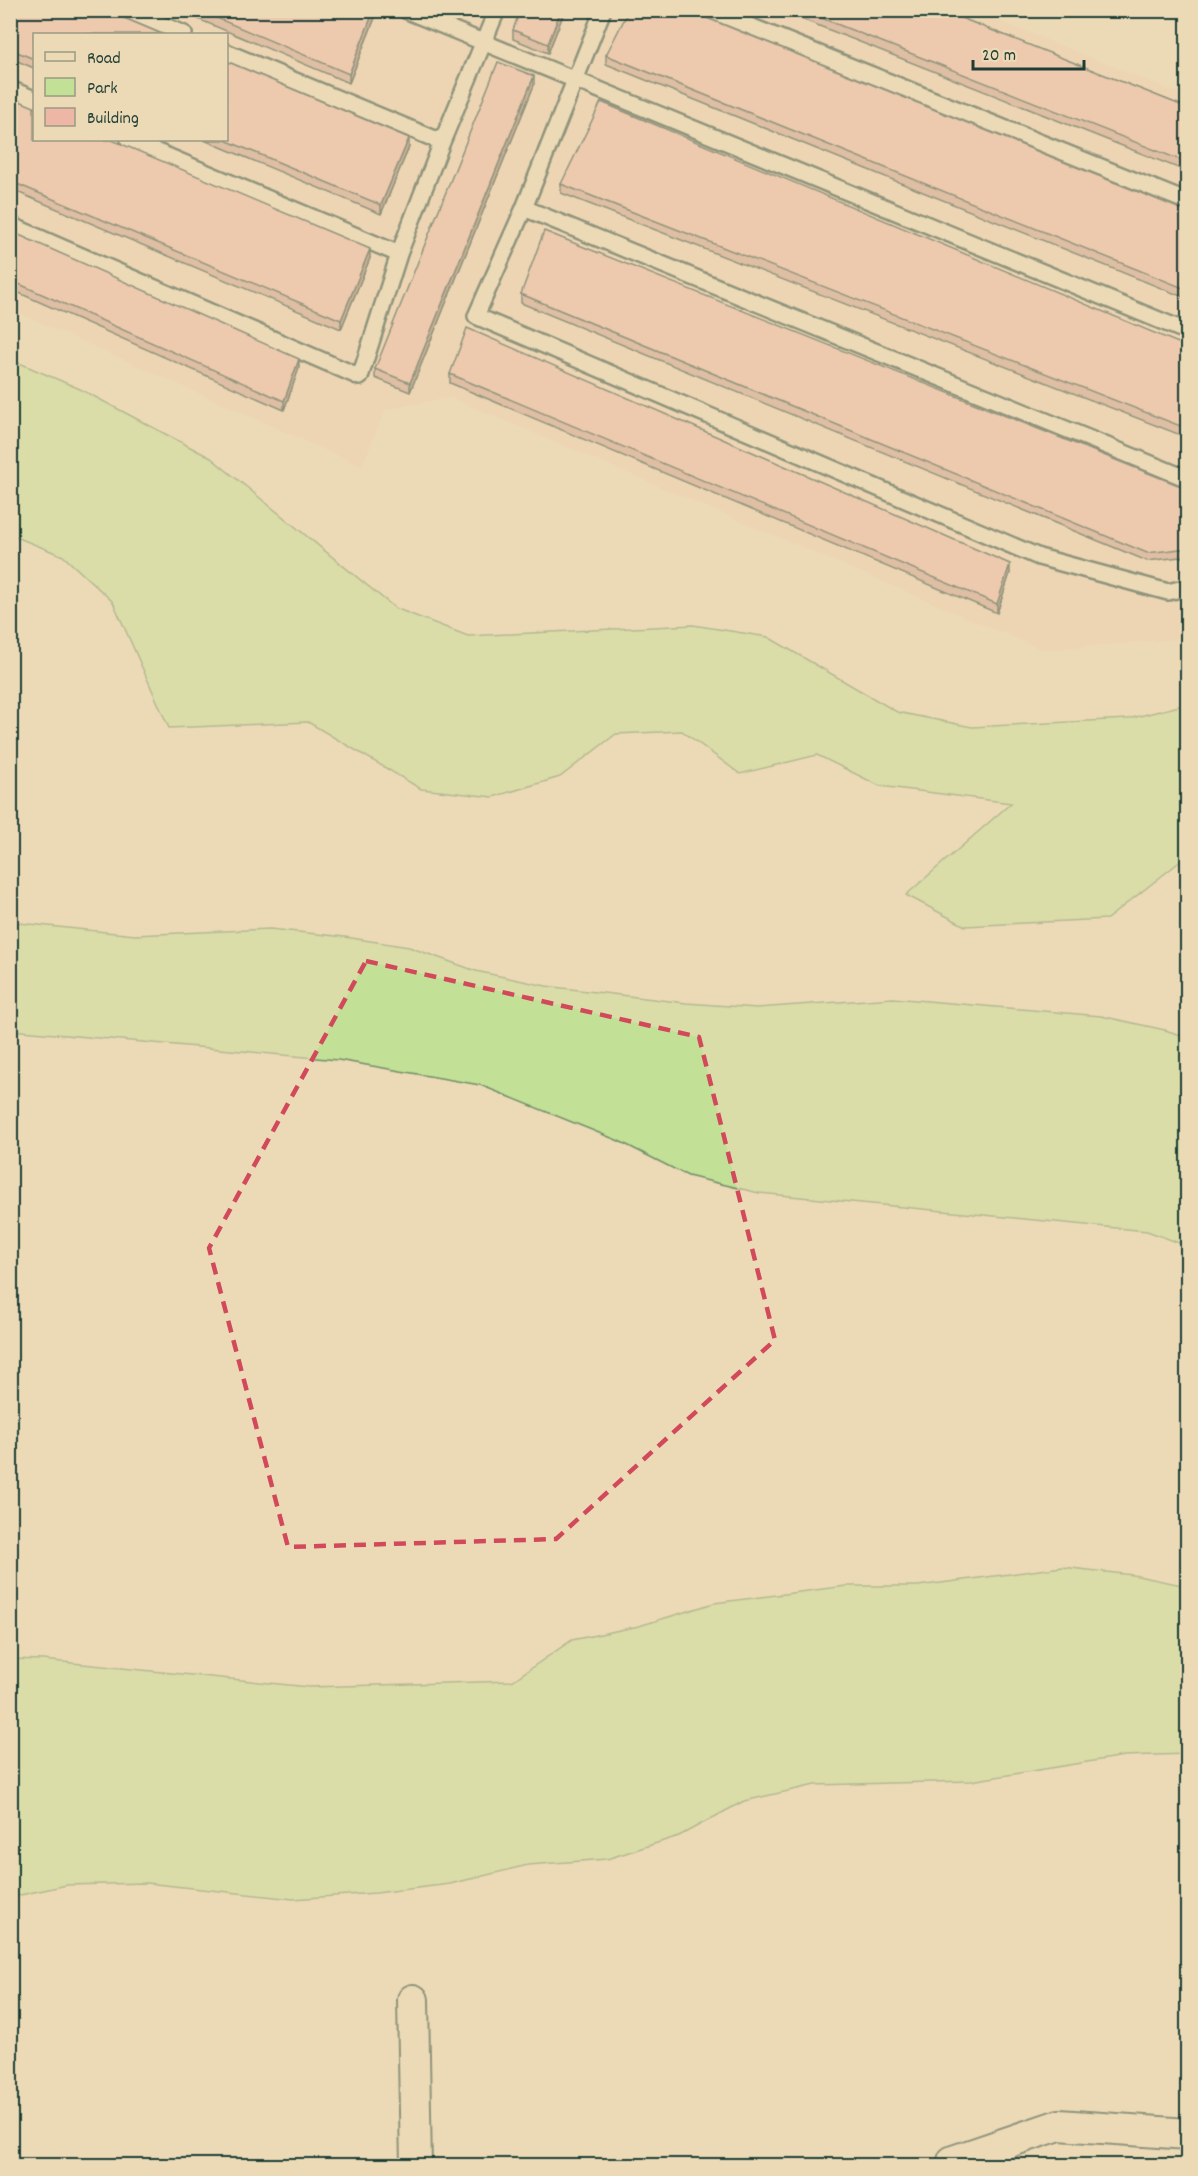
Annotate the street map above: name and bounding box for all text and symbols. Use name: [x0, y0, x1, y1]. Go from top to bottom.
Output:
legend: [33, 33, 228, 141]
scale bar: [973, 33, 1084, 71]
text: 20 m: [982, 44, 1016, 69]
text: Road: [87, 47, 121, 72]
text: Park: [87, 77, 118, 102]
text: Building: [87, 107, 139, 132]

